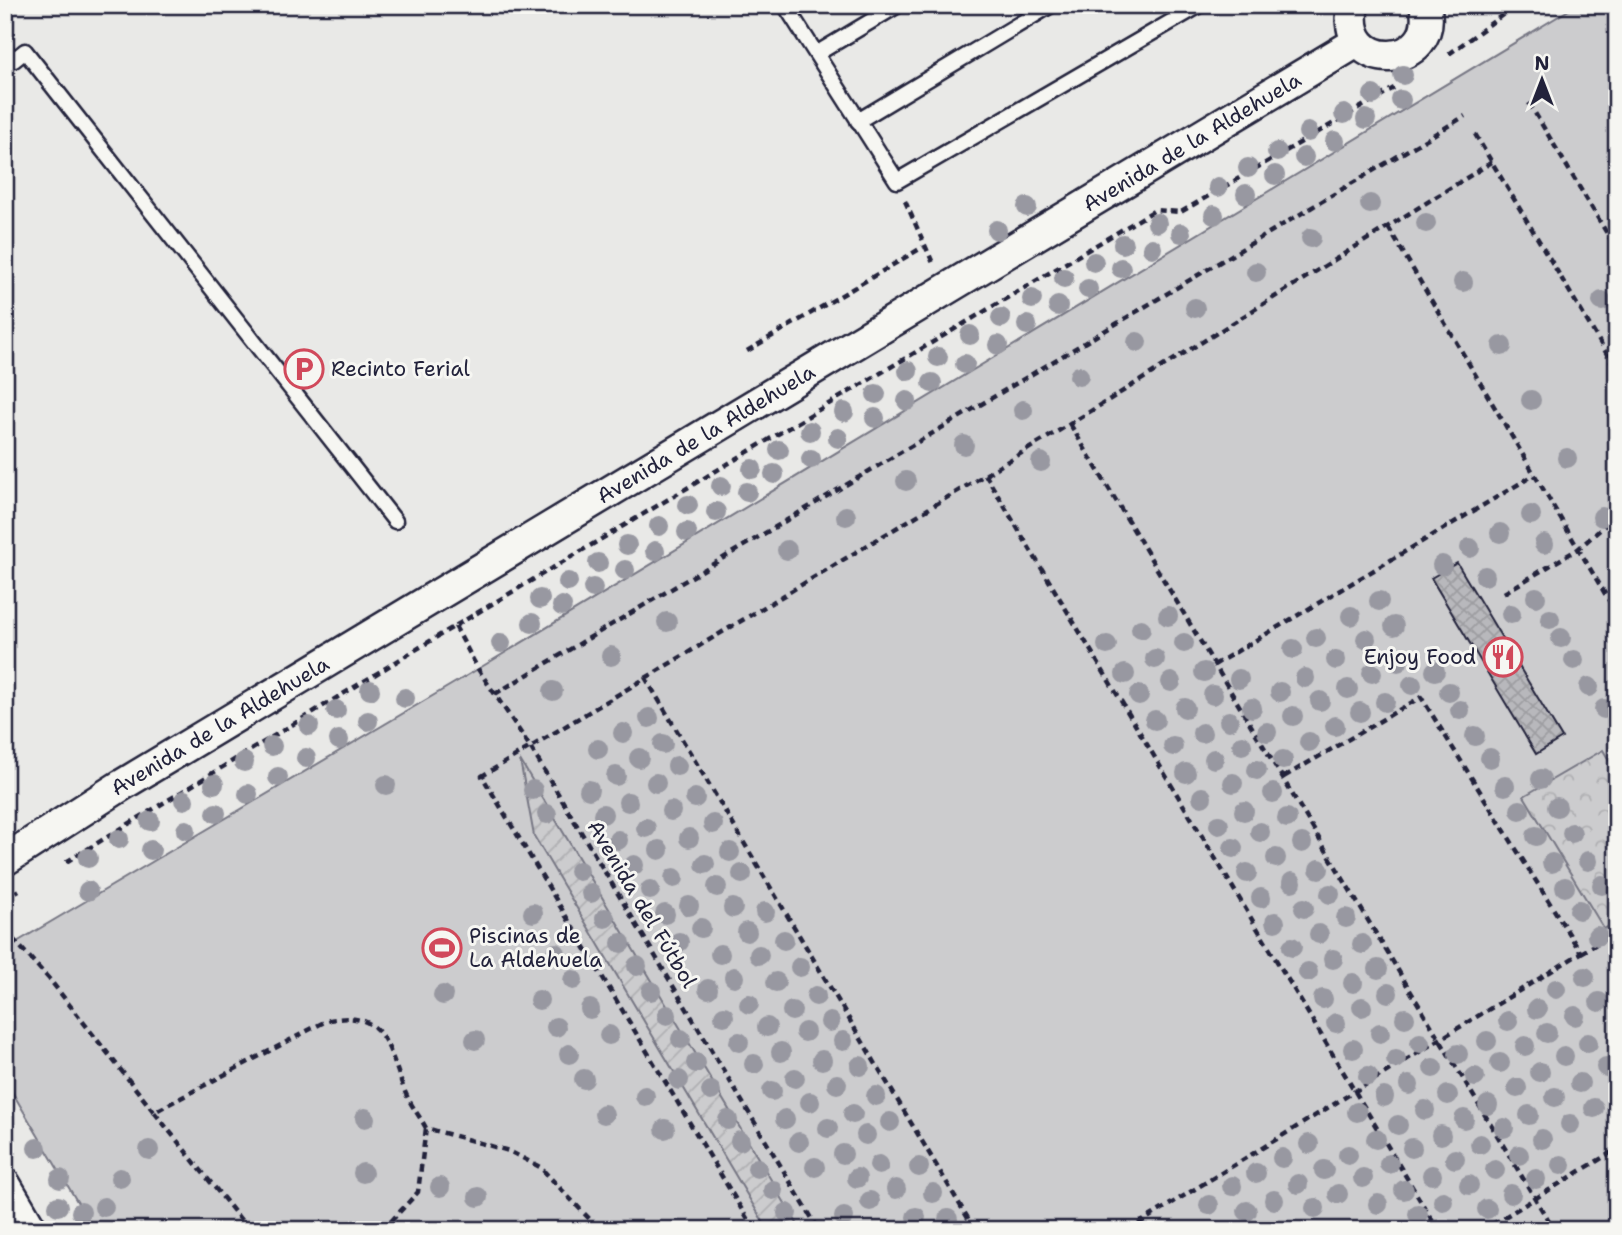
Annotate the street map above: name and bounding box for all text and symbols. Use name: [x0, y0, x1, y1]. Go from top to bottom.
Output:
north arrow: [1506, 46, 1576, 116]
text: N: [1534, 51, 1550, 76]
street label: Avenida de la Aldehuela: [1078, 66, 1306, 218]
parking icon: Recinto Ferial: [283, 348, 325, 390]
place label: Recinto Ferial: [331, 355, 470, 383]
street label: Avenida de la Aldehuela: [592, 358, 820, 510]
restaurant icon: Enjoy Food: [1482, 636, 1524, 678]
place label: Enjoy Food: [1364, 643, 1476, 671]
street label: Avenida de la Aldehuela: [106, 650, 334, 802]
street label: Avenida del Fútbol: [581, 815, 704, 994]
place label: Piscinas de La Aldehuela: [469, 922, 602, 974]
sports icon: Piscinas de La Aldehuela: [421, 927, 463, 969]

